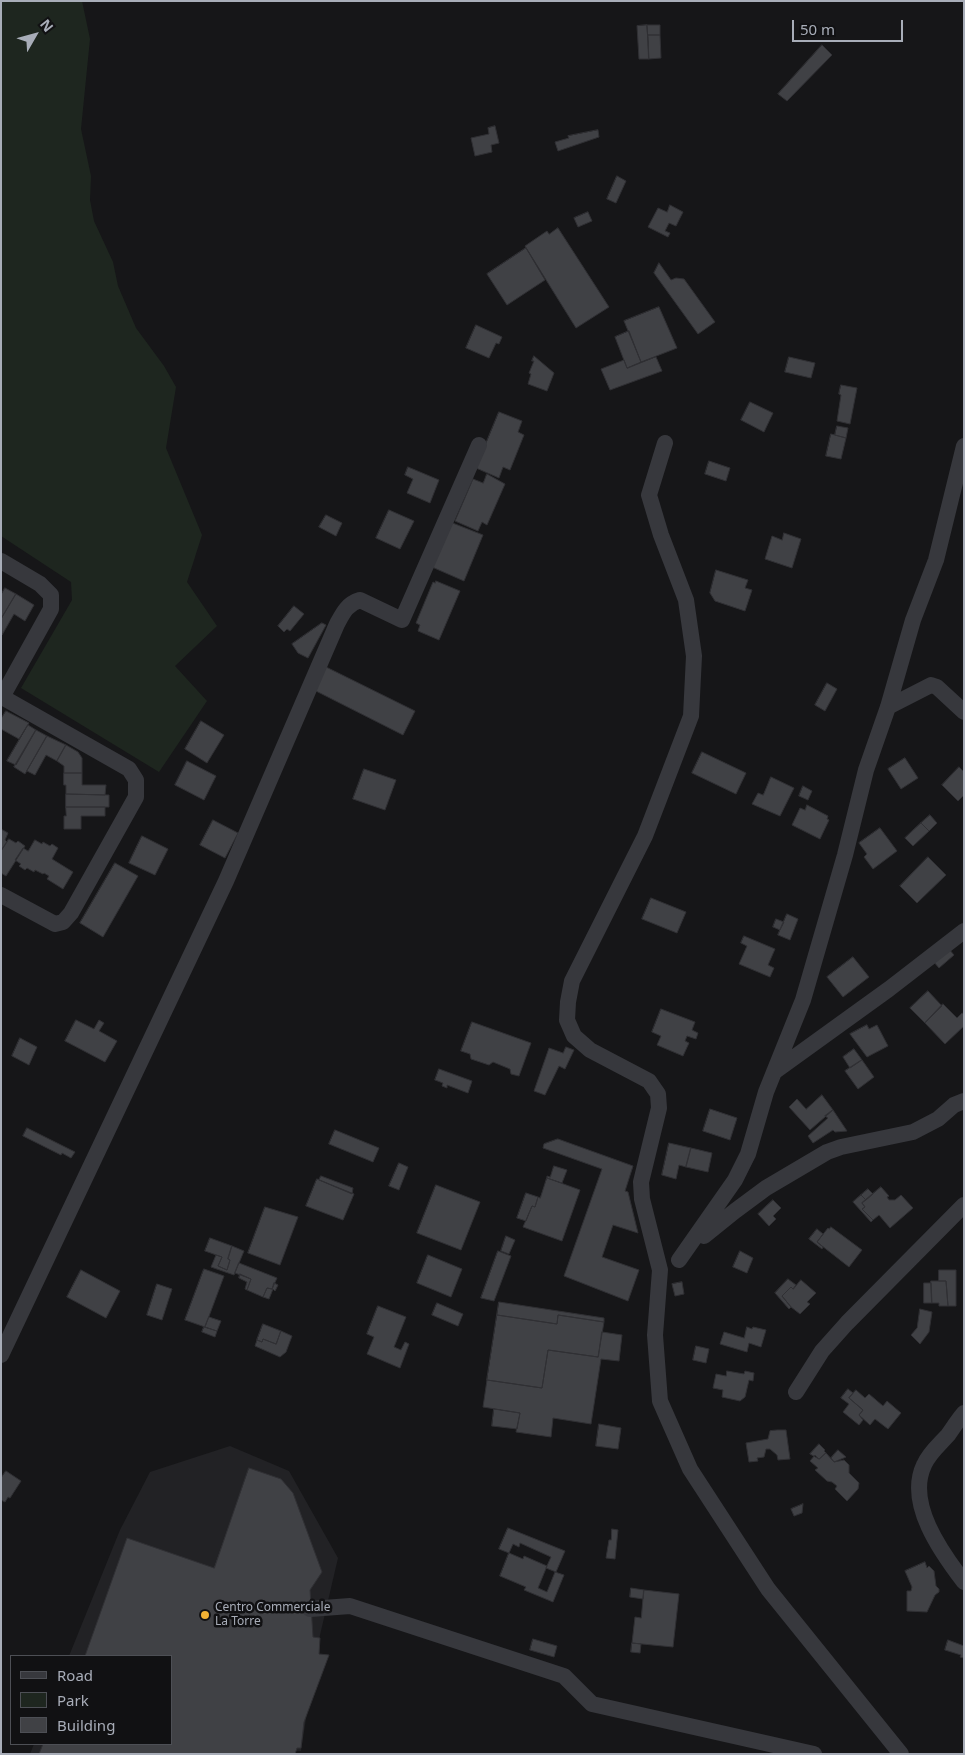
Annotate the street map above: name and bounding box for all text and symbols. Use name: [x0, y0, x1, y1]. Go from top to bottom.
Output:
north arrow: [10, 10, 60, 60]
scale bar: [795, 10, 906, 42]
text: N: [36, 15, 58, 36]
text: 50 m: [800, 19, 835, 39]
place label: Centro Commerciale La Torre: [215, 1601, 330, 1629]
marker: Centro Commerciale La Torre: [199, 1609, 211, 1621]
legend: [10, 1655, 172, 1745]
text: Road: [57, 1665, 93, 1685]
text: Park: [57, 1690, 89, 1710]
text: Building: [57, 1715, 115, 1735]

